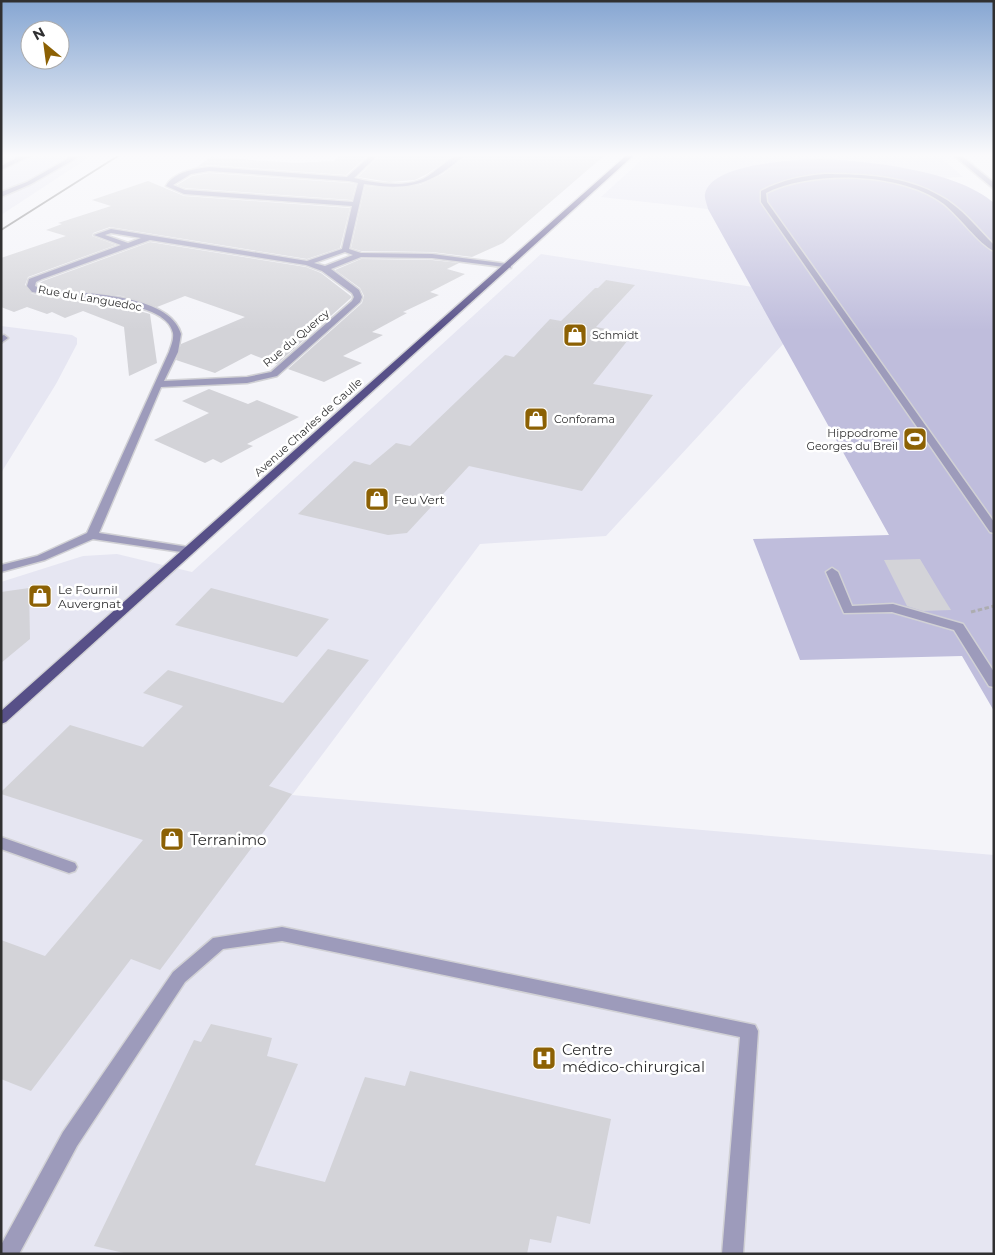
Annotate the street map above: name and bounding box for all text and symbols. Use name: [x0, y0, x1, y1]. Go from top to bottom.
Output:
north arrow: [20, 20, 70, 70]
text: N: [29, 23, 48, 44]
street label: Rue du Languedoc: [37, 282, 143, 314]
street label: Rue du Quercy: [260, 306, 332, 370]
shop icon: Schmidt: [562, 322, 588, 348]
place label: Schmidt: [592, 328, 639, 342]
street label: Avenue Charles de Gaulle: [251, 375, 365, 479]
shop icon: Conforama: [523, 406, 549, 432]
place label: Conforama: [554, 412, 615, 426]
place label: Hippodrome Georges du Breil: [806, 426, 898, 453]
sports icon: Hippodrome Georges du Breil: [902, 426, 928, 452]
shop icon: Feu Vert: [364, 486, 390, 512]
place label: Feu Vert: [394, 492, 445, 507]
place label: Le Fournil Auvergnat: [58, 582, 121, 611]
shop icon: Le Fournil Auvergnat: [27, 583, 53, 609]
shop icon: Terranimo: [159, 826, 185, 852]
place label: Terranimo: [190, 830, 267, 849]
place label: Centre médico-chirurgical: [562, 1040, 705, 1076]
hospital icon: Centre médico-chirurgical: [531, 1045, 557, 1071]

